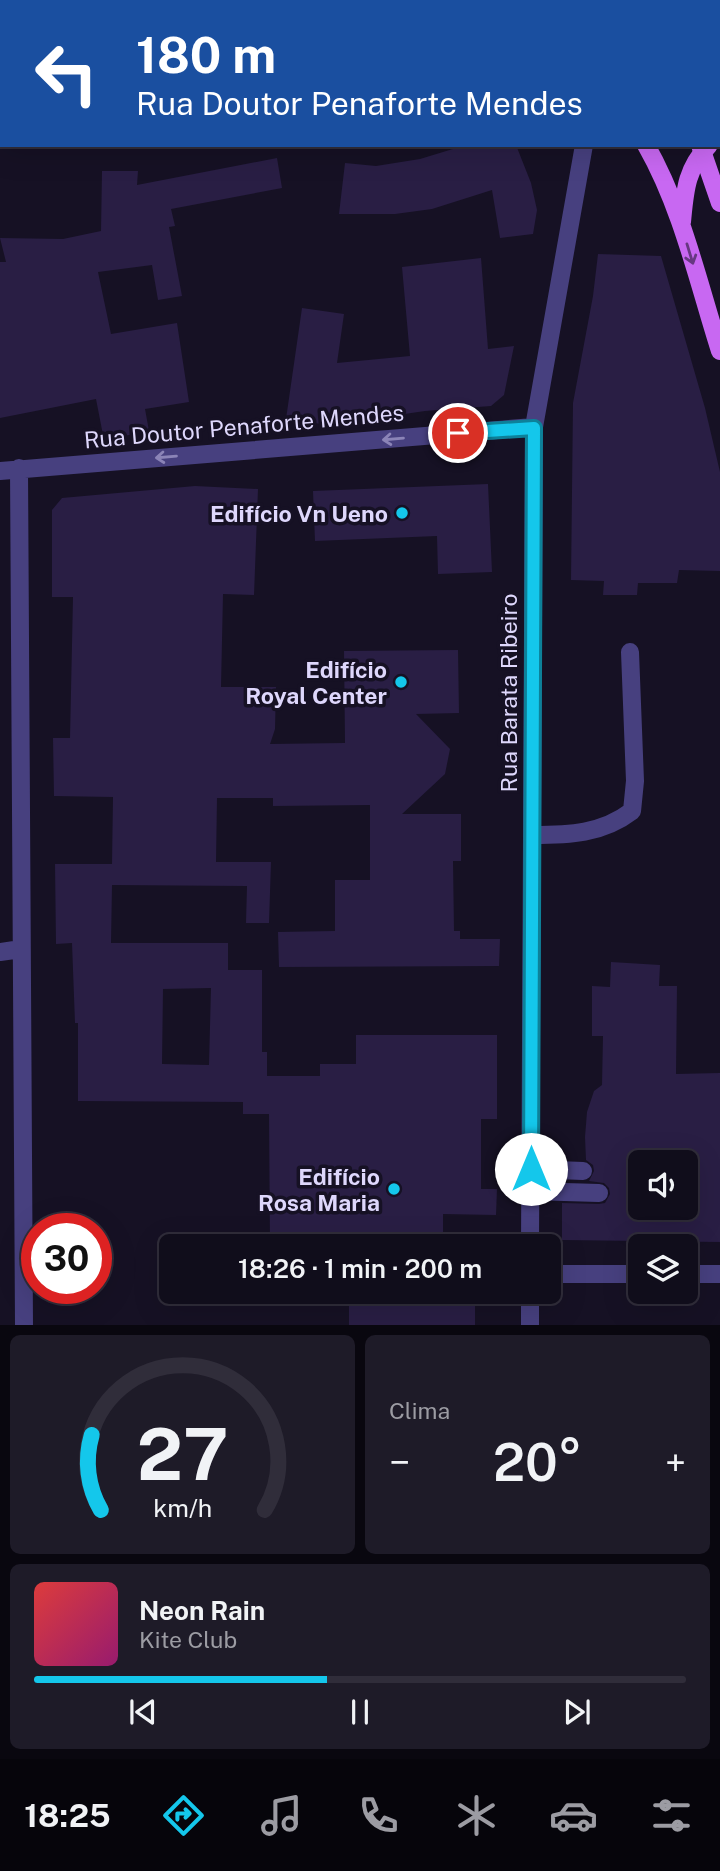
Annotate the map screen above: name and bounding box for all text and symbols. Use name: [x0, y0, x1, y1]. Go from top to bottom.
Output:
text: 180 m: [136, 26, 276, 84]
icon: left: [21, 28, 112, 119]
text: Rua Doutor Penaforte Mendes: [136, 85, 583, 122]
one-way arrow: [684, 242, 697, 264]
street label: Rua Doutor Penaforte Mendes: [83, 399, 405, 453]
pin: [428, 403, 488, 463]
icon: arrive: [439, 414, 477, 452]
one-way arrow: [382, 433, 405, 446]
one-way arrow: [155, 451, 178, 464]
place label: Edifício Vn Ueno: [210, 500, 388, 527]
marker: Edifício Vn Ueno: [394, 505, 410, 521]
street label: Rua Barata Ribeiro: [495, 594, 522, 792]
place label: Edifício Royal Center: [245, 656, 387, 709]
marker: Edifício Royal Center: [393, 674, 409, 690]
position arrow: [494, 1132, 568, 1206]
map controls: [628, 1150, 698, 1304]
button: sound: [628, 1150, 698, 1220]
place label: Edifício Rosa Maria: [258, 1163, 380, 1216]
marker: Edifício Rosa Maria: [386, 1181, 402, 1197]
speed limit sign: 30: [21, 1213, 112, 1304]
button: layers: [628, 1234, 698, 1304]
text: 18:26 · 1 min · 200 m: [238, 1253, 482, 1284]
text: Clima: [389, 1397, 450, 1424]
text: 27: [137, 1412, 228, 1497]
text: 20°: [493, 1432, 582, 1493]
text: −: [389, 1440, 410, 1485]
text: +: [665, 1440, 686, 1485]
text: km/h: [153, 1493, 212, 1523]
text: Neon Rain: [139, 1595, 265, 1626]
text: Kite Club: [139, 1626, 237, 1653]
icon: previous: [124, 1693, 162, 1731]
icon: pause: [341, 1693, 379, 1731]
icon: next: [558, 1693, 596, 1731]
icon: directions: [159, 1791, 208, 1840]
icon: music: [257, 1791, 306, 1840]
icon: phone: [354, 1791, 403, 1840]
icon: climate: [452, 1791, 501, 1840]
icon: car: [549, 1791, 598, 1840]
icon: filters: [647, 1791, 696, 1840]
text: 18:25: [24, 1797, 111, 1834]

